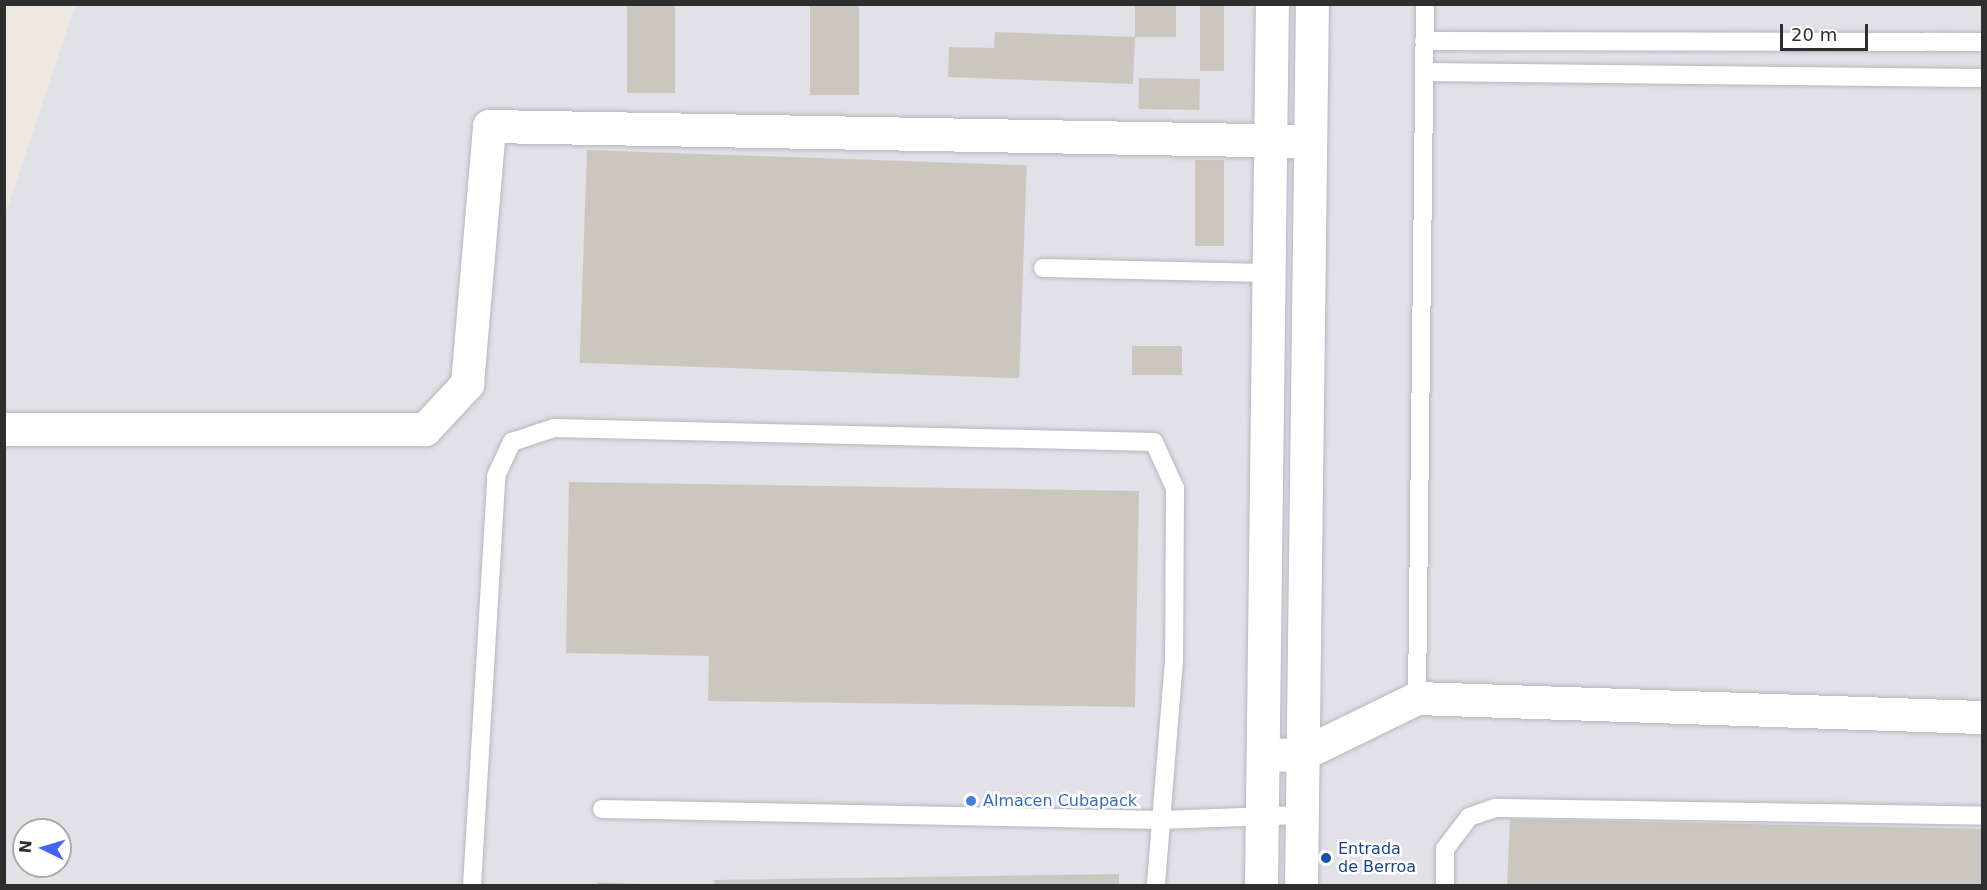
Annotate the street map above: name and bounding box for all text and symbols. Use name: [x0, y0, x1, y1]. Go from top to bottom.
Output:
scale bar: [1783, 12, 1872, 50]
text: 20 m: [1791, 24, 1837, 45]
place label: Almacen Cubapack: [983, 791, 1137, 811]
marker: Almacen Cubapack: [964, 794, 978, 808]
north arrow: [12, 818, 72, 878]
text: N: [16, 839, 36, 854]
place label: Entrada de Berroa: [1338, 839, 1416, 877]
marker: Entrada de Berroa: [1319, 851, 1333, 865]

